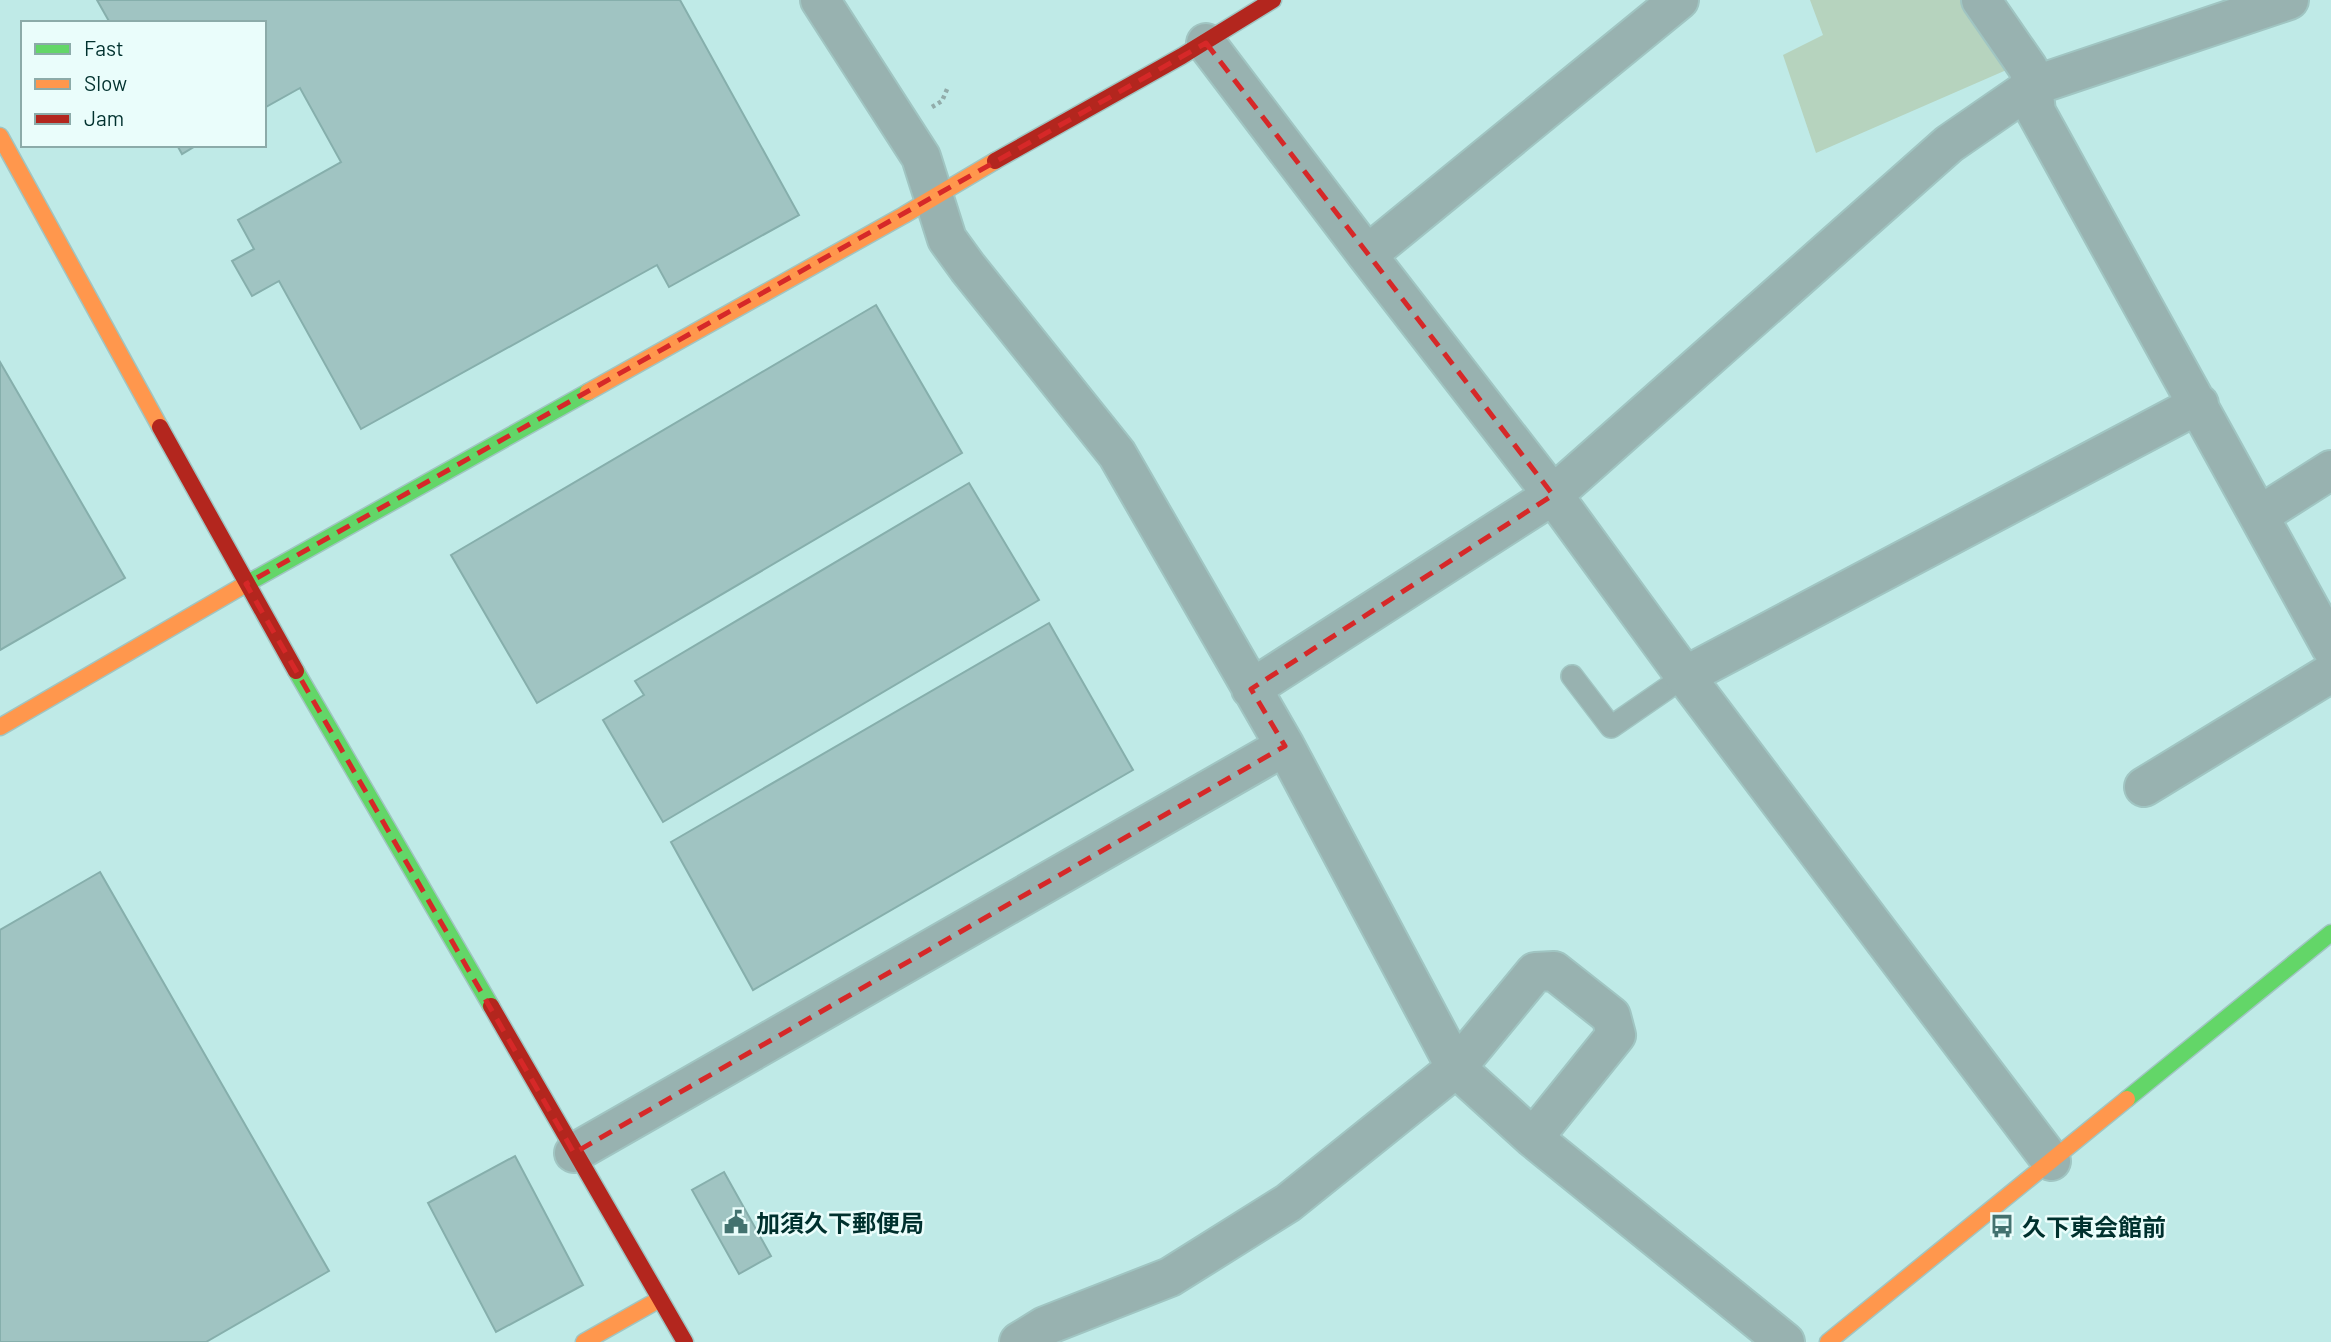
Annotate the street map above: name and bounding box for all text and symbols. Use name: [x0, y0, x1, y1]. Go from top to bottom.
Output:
legend: [21, 21, 266, 147]
text: Fast: [84, 35, 124, 60]
text: Slow: [84, 70, 127, 95]
text: Jam: [84, 105, 124, 130]
public building icon: 加須久下郵便局: [722, 1208, 750, 1236]
place label: 加須久下郵便局: [756, 1208, 924, 1237]
bus stop icon: 久下東会館前: [1988, 1212, 2016, 1240]
place label: 久下東会館前: [2022, 1212, 2166, 1241]

